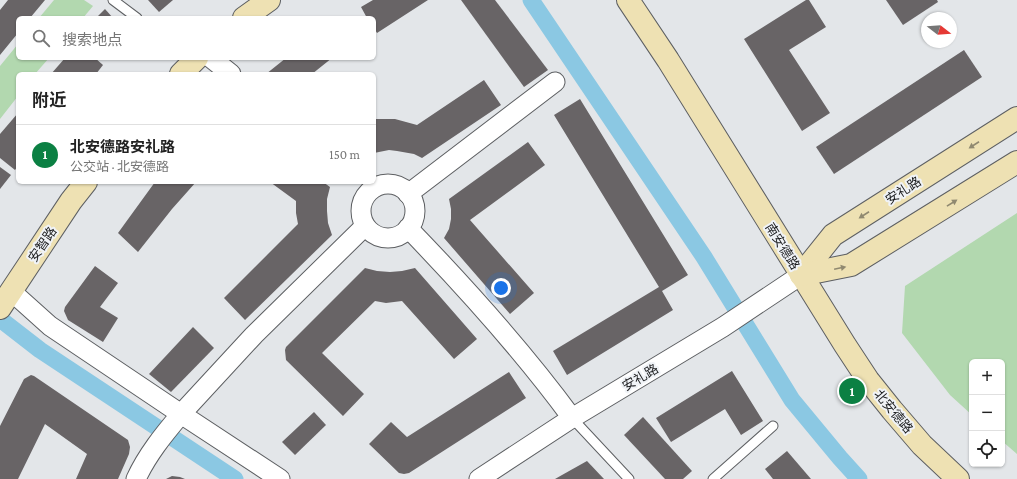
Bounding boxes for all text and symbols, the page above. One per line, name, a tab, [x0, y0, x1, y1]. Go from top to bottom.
north arrow	[921, 12, 957, 48]
search box	[16, 16, 376, 60]
icon: search	[30, 27, 52, 49]
text: 搜索地点	[62, 32, 122, 48]
text: 附近	[32, 91, 66, 110]
text: 北安德路安礼路	[70, 139, 175, 155]
one-way arrow	[969, 141, 979, 149]
text: 1	[43, 147, 47, 162]
text: 150 m	[329, 147, 360, 162]
text: 公交站 · 北安德路	[70, 159, 169, 174]
street label: 安礼路	[883, 174, 924, 207]
one-way arrow	[946, 199, 957, 207]
one-way arrow	[859, 211, 869, 219]
street label: 南安德路	[762, 220, 803, 272]
street label: 安智路	[25, 224, 60, 265]
one-way arrow	[833, 264, 846, 270]
your location	[491, 278, 511, 298]
map controls	[969, 359, 1005, 467]
button: +	[969, 359, 1005, 395]
street label: 安礼路	[620, 361, 661, 394]
pin: 1	[839, 376, 865, 406]
street label: 北安德路	[871, 387, 916, 436]
button: −	[969, 395, 1005, 431]
button: locate	[969, 431, 1005, 467]

